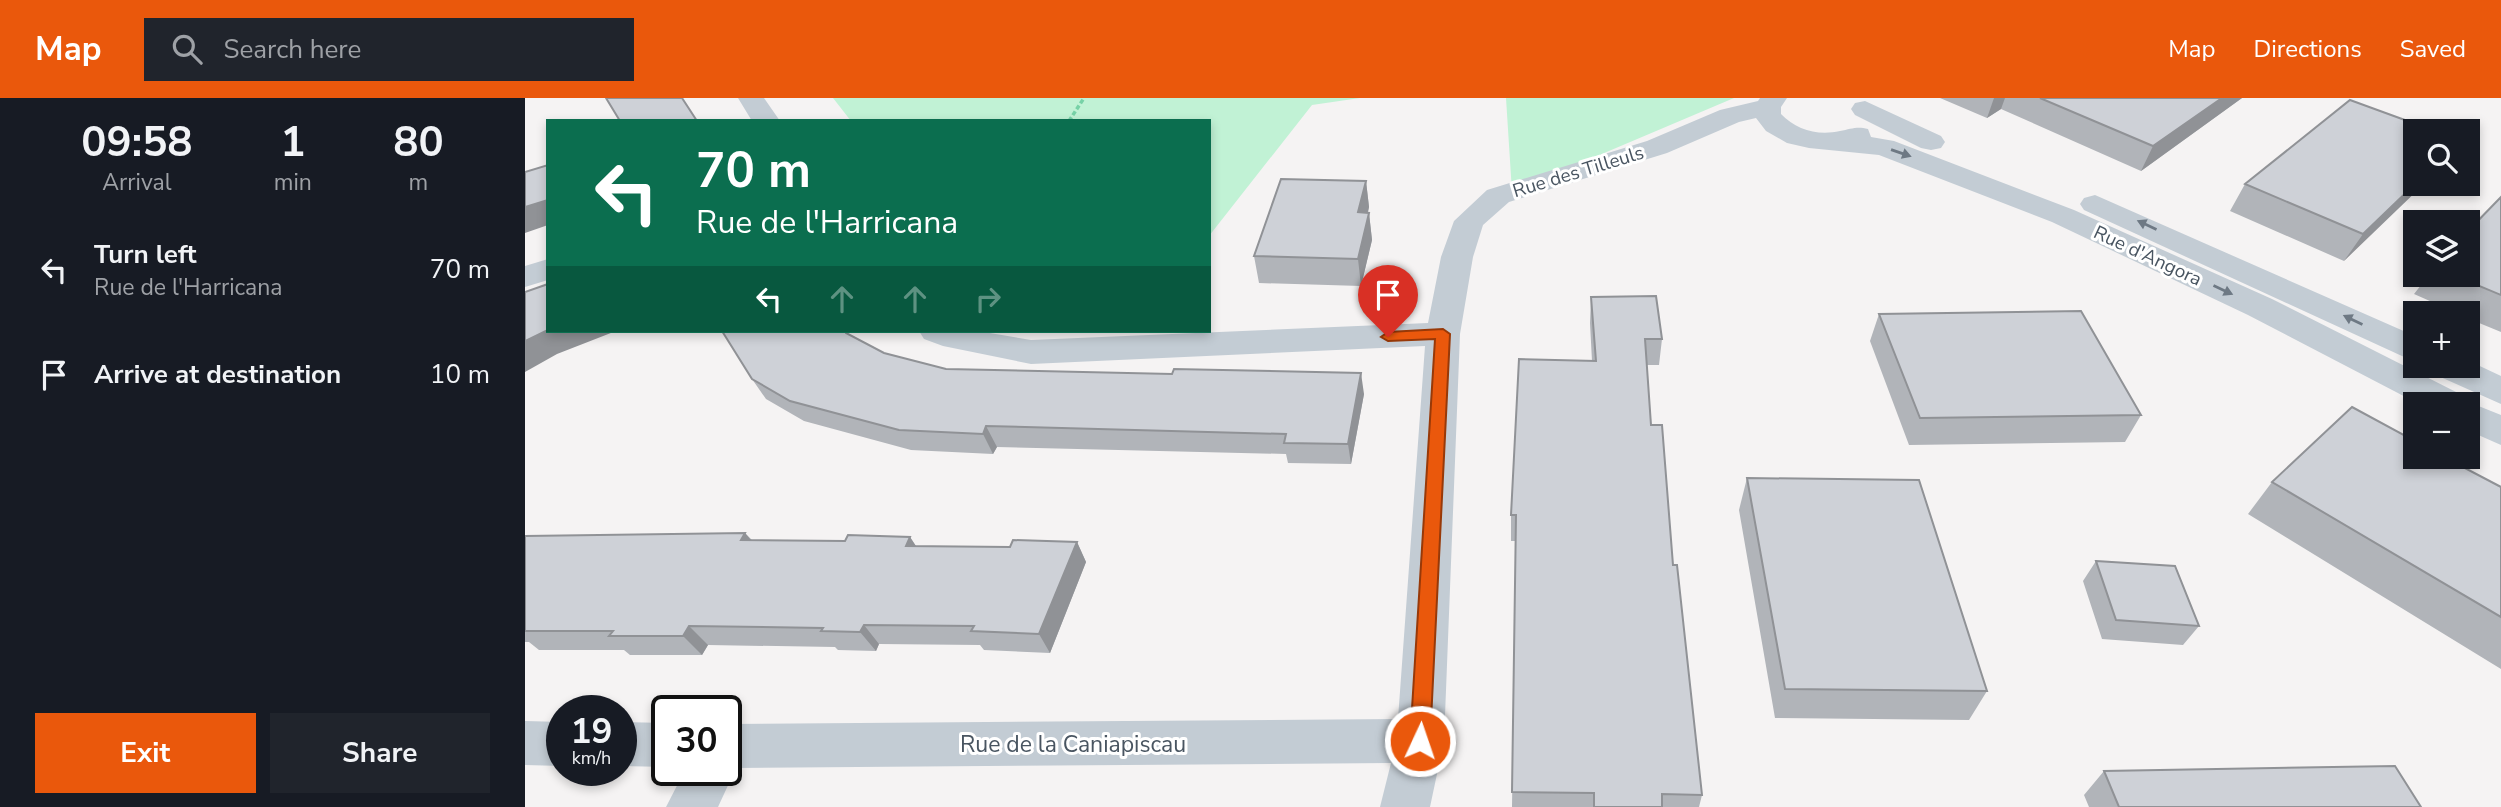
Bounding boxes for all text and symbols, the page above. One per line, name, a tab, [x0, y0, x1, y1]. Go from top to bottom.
search box	[144, 18, 634, 81]
text: Map	[35, 27, 102, 72]
icon: search	[168, 30, 206, 68]
text: Search here	[224, 32, 361, 67]
text: Map	[2168, 33, 2215, 65]
text: Directions	[2253, 33, 2362, 65]
text: Saved	[2400, 33, 2466, 65]
text: 09:58	[81, 114, 193, 171]
text: 1	[280, 114, 305, 171]
text: 80	[393, 114, 444, 171]
map controls	[2403, 119, 2480, 469]
button: search	[2403, 119, 2480, 196]
text: 70 m	[696, 137, 811, 204]
street label: Rue des Tilleuls	[1509, 140, 1647, 204]
icon: left	[581, 147, 672, 238]
one-way arrow	[1891, 148, 1912, 159]
text: Arrival	[102, 167, 172, 198]
text: min	[274, 167, 312, 198]
text: m	[409, 167, 428, 198]
text: Rue de l'Harricana	[696, 201, 958, 244]
button: layers	[2403, 210, 2480, 287]
street label: Rue d'Angora	[2089, 219, 2206, 292]
one-way arrow	[2137, 219, 2157, 231]
text: Turn left	[94, 237, 197, 272]
icon: left	[35, 251, 73, 289]
text: 70 m	[430, 252, 490, 287]
pin	[1358, 265, 1418, 337]
text: Rue de l'Harricana	[94, 272, 283, 303]
icon: arrive	[1369, 276, 1407, 314]
icon: left	[750, 280, 788, 318]
icon: ahead	[823, 280, 861, 318]
icon: ahead	[896, 280, 934, 318]
icon: right	[969, 280, 1007, 318]
one-way arrow	[2213, 284, 2233, 296]
button: +	[2403, 301, 2480, 378]
one-way arrow	[2343, 315, 2363, 326]
icon: arrive	[35, 356, 73, 394]
text: Arrive at destination	[94, 357, 341, 392]
text: 10 m	[430, 357, 490, 392]
button: −	[2403, 392, 2480, 469]
speed limit sign: 30	[651, 695, 742, 786]
position arrow	[1383, 704, 1457, 778]
text: 19	[570, 708, 613, 755]
button: Exit	[35, 713, 256, 793]
button: Share	[270, 713, 490, 793]
street label: Rue de la Caniapiscau	[960, 729, 1186, 760]
text: km/h	[572, 746, 611, 770]

